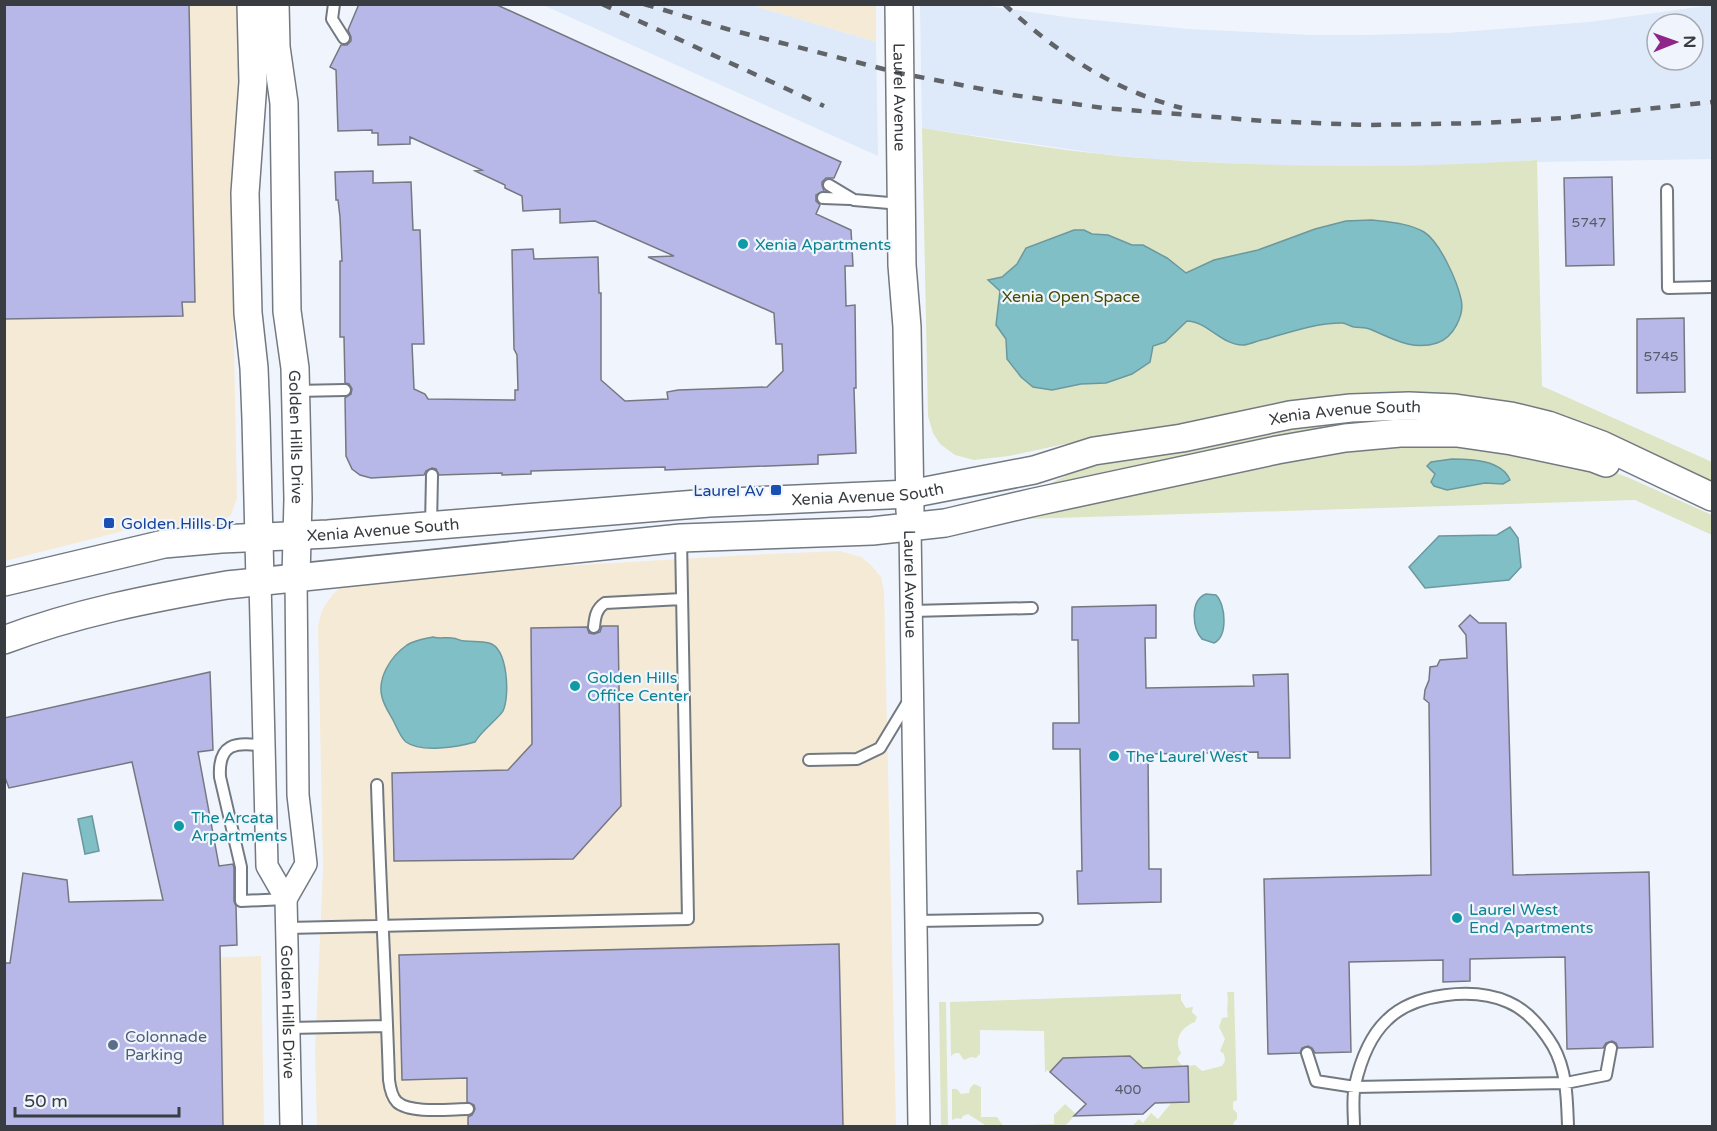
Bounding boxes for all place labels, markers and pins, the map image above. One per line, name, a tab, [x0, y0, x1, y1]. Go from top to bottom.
place label: Xenia Apartments	[755, 235, 891, 255]
marker: Xenia Apartments	[736, 237, 750, 251]
place label: Laurel Av	[693, 481, 765, 501]
marker: Laurel Av	[769, 483, 783, 497]
place label: Golden Hills Dr	[121, 514, 234, 534]
marker: Golden Hills Dr	[102, 516, 116, 530]
place label: Golden Hills Office Center	[587, 668, 690, 706]
marker: Golden Hills Office Center	[568, 679, 582, 693]
place label: The Laurel West	[1126, 747, 1248, 767]
marker: The Laurel West	[1107, 749, 1121, 763]
place label: The Arcata Arpartments	[191, 808, 287, 846]
marker: The Arcata Arpartments	[172, 819, 186, 833]
place label: Laurel West End Apartments	[1469, 900, 1593, 938]
marker: Laurel West End Apartments	[1450, 911, 1464, 925]
place label: Colonnade Parking	[125, 1027, 207, 1065]
marker: Colonnade Parking	[106, 1038, 120, 1052]

